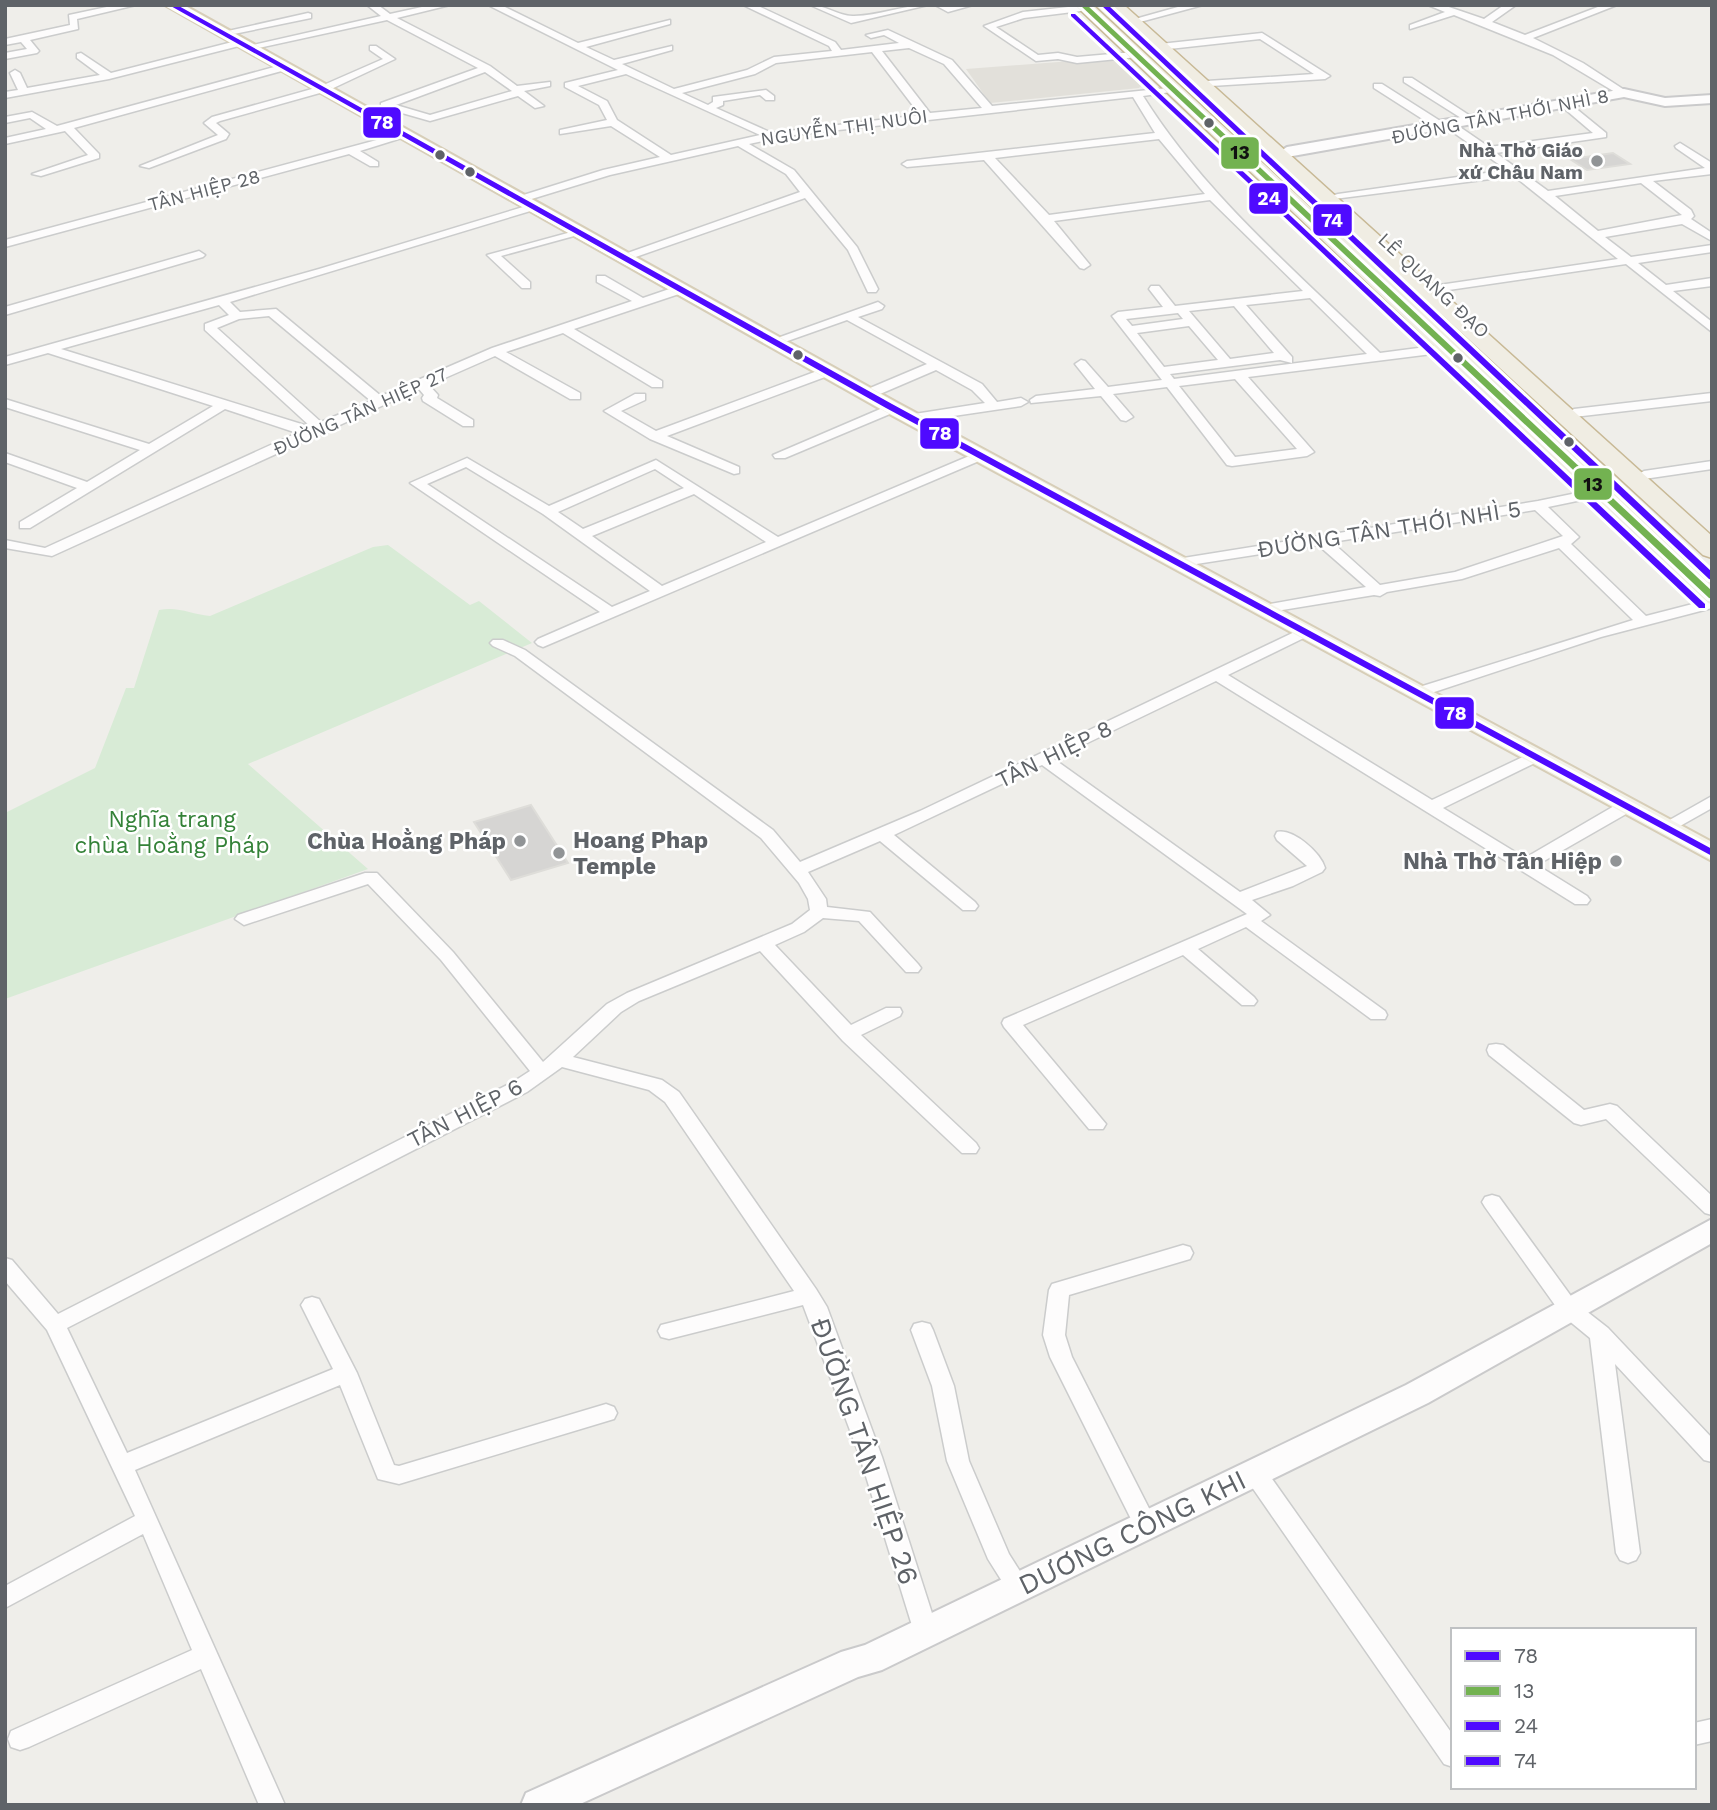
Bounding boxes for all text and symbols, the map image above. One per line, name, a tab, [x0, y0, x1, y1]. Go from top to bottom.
street label: ĐƯỜNG TÂN THỚI NHÌ 8	[1389, 84, 1611, 149]
street label: NGUYỄN THỊ NUÔI	[759, 101, 929, 151]
line badge: 78	[362, 106, 402, 139]
text: 78	[370, 111, 394, 134]
unlabelled marker	[1202, 116, 1216, 130]
line badge: 13	[1220, 136, 1260, 170]
place label: Nhà Thờ Giáo xứ Châu Nam	[1459, 139, 1583, 184]
text: 13	[1230, 141, 1250, 164]
unlabelled marker	[433, 148, 447, 162]
marker: Nhà Thờ Giáo xứ Châu Nam	[1589, 153, 1605, 169]
street label: TÂN HIỆP 28	[146, 165, 263, 216]
unlabelled marker	[463, 165, 477, 179]
line badge: 24	[1248, 182, 1289, 215]
text: 24	[1257, 187, 1281, 210]
line badge: 74	[1312, 203, 1353, 237]
text: 74	[1321, 209, 1343, 232]
street label: LÊ QUANG ĐẠO	[1373, 228, 1494, 343]
unlabelled marker	[791, 348, 805, 362]
unlabelled marker	[1451, 351, 1465, 365]
street label: ĐƯỜNG TÂN HIỆP 27	[269, 363, 451, 460]
line badge: 78	[919, 417, 960, 450]
text: 78	[928, 422, 952, 445]
unlabelled marker	[1562, 435, 1576, 449]
line badge: 13	[1573, 467, 1613, 501]
text: 13	[1583, 473, 1603, 496]
street label: ĐƯỜNG TÂN THỚI NHÌ 5	[1255, 494, 1523, 564]
line badge: 78	[1434, 696, 1475, 730]
text: 78	[1443, 702, 1467, 725]
street label: TÂN HIỆP 8	[991, 714, 1117, 794]
park label: Nghĩa trang chùa Hoằng Pháp	[74, 806, 270, 859]
place label: Hoang Phap Temple	[573, 827, 708, 880]
place label: Chùa Hoằng Pháp	[307, 828, 506, 855]
marker: Chùa Hoằng Pháp	[512, 833, 528, 849]
marker: Hoang Phap Temple	[551, 845, 567, 861]
place label: Nhà Thờ Tân Hiệp	[1403, 848, 1602, 875]
marker: Nhà Thờ Tân Hiệp	[1608, 853, 1624, 869]
street label: TÂN HIỆP 6	[403, 1072, 527, 1154]
street label: ĐƯỜNG TÂN HIỆP 26	[803, 1313, 926, 1589]
street label: DƯƠNG CÔNG KHI	[1013, 1463, 1251, 1602]
legend	[1451, 1628, 1696, 1789]
text: 78	[1514, 1643, 1538, 1668]
text: 13	[1514, 1678, 1534, 1703]
text: 24	[1514, 1713, 1538, 1738]
text: 74	[1514, 1748, 1537, 1773]

